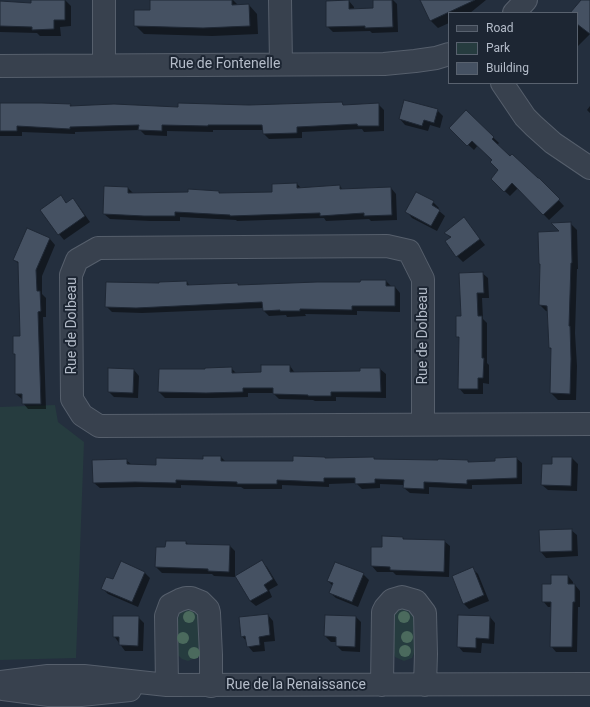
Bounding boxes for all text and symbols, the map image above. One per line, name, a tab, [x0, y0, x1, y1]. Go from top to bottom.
legend	[448, 12, 578, 84]
text: Road	[486, 21, 514, 35]
text: Park	[486, 41, 510, 55]
street label: Rue de Fontenelle	[170, 56, 280, 72]
text: Building	[486, 61, 529, 75]
street label: Rue de Dolbeau	[64, 277, 80, 375]
street label: Rue de Dolbeau	[415, 287, 431, 385]
street label: Rue de la Renaissance	[226, 677, 366, 693]

